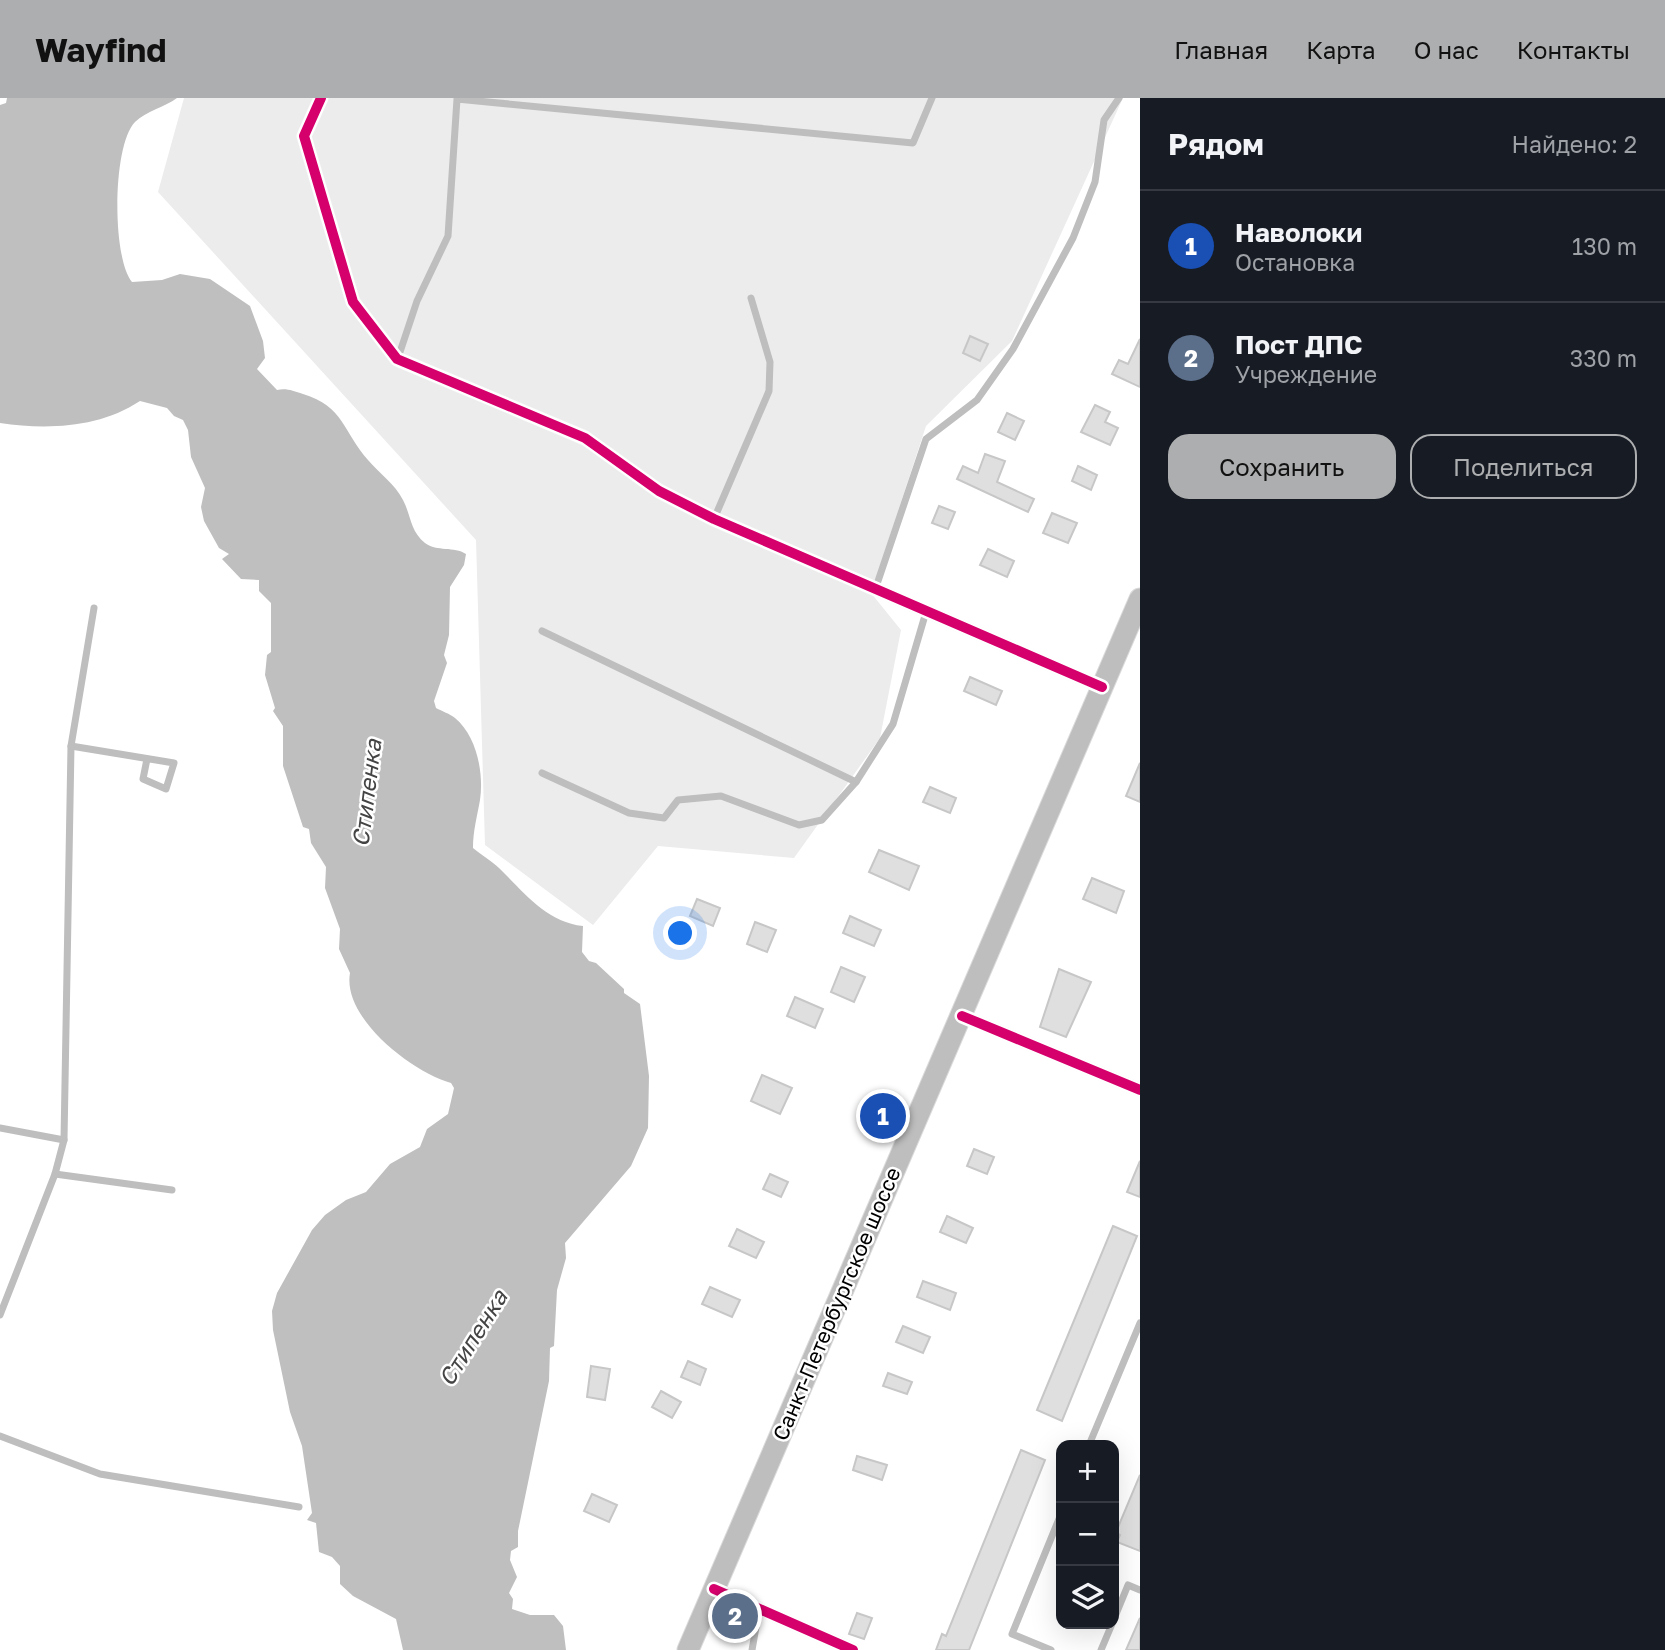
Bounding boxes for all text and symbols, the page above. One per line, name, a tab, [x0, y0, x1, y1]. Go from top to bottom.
text: Wayfind	[35, 30, 166, 69]
text: Главная	[1174, 35, 1268, 64]
text: Карта	[1306, 35, 1376, 64]
text: О нас	[1414, 35, 1479, 64]
text: Контакты	[1517, 35, 1630, 64]
text: Рядом	[1168, 126, 1264, 162]
text: Найдено: 2	[1511, 130, 1637, 158]
text: Наволоки	[1235, 217, 1362, 248]
text: 1	[1185, 232, 1197, 260]
text: 130 m	[1572, 232, 1637, 260]
text: Остановка	[1235, 248, 1355, 276]
text: Пост ДПС	[1235, 329, 1363, 360]
text: 2	[1184, 344, 1198, 372]
text: 330 m	[1570, 344, 1637, 372]
text: Учреждение	[1235, 360, 1377, 388]
button: Сохранить	[1168, 434, 1396, 499]
button: Поделиться	[1410, 434, 1637, 499]
water label: Стипенка	[346, 737, 387, 848]
your location	[663, 916, 697, 950]
pin: 1	[860, 1090, 906, 1142]
street label: Санкт-Петербургское шоссе	[767, 1163, 906, 1444]
water label: Стипенка	[432, 1283, 513, 1391]
map controls	[1056, 1440, 1119, 1629]
button: +	[1056, 1440, 1119, 1503]
button: −	[1056, 1503, 1119, 1566]
button: layers	[1056, 1566, 1119, 1629]
pin: 2	[712, 1590, 758, 1642]

